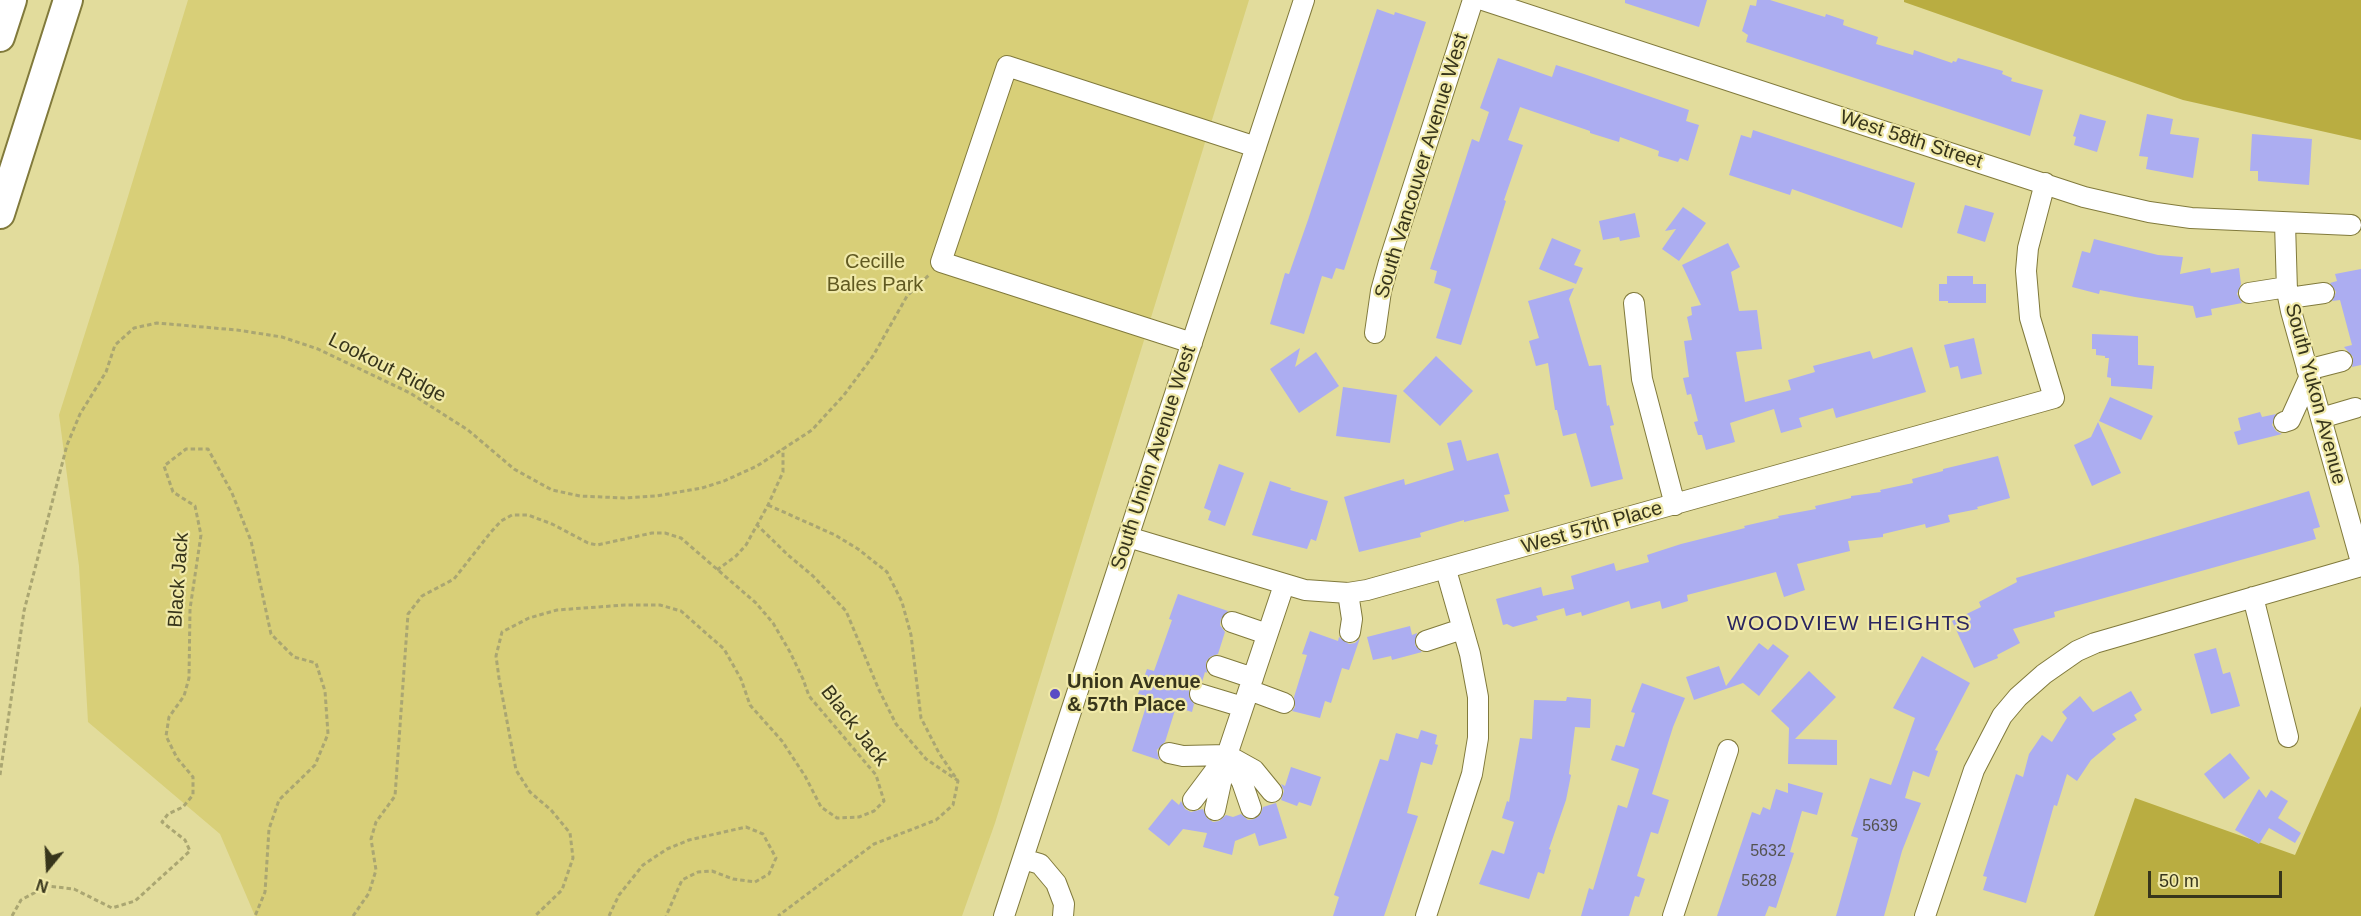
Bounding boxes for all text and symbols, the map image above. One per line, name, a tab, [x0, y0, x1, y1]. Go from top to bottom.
street label: South Vancouver Avenue West	[1370, 31, 1474, 301]
street label: West 58th Street	[1837, 106, 1985, 174]
park label: Cecille Bales Park	[827, 250, 923, 297]
street label: South Yukon Avenue	[2279, 301, 2351, 487]
street label: Lookout Ridge	[324, 328, 450, 408]
street label: South Union Avenue West	[1106, 343, 1202, 573]
street label: West 57th Place	[1519, 496, 1665, 560]
street label: Black Jack	[164, 531, 194, 629]
district label: WOODVIEW HEIGHTS	[1727, 611, 1971, 637]
place label: Union Avenue & 57th Place	[1067, 670, 1201, 717]
street label: Black Jack	[815, 681, 893, 771]
marker: Union Avenue & 57th Place	[1048, 687, 1062, 701]
house number: 5639	[1862, 817, 1898, 837]
north arrow	[18, 838, 78, 898]
house number: 5632	[1750, 842, 1786, 862]
scale bar	[2151, 859, 2284, 897]
text: 50 m	[2159, 871, 2199, 891]
house number: 5628	[1741, 872, 1777, 892]
text: N	[34, 876, 50, 895]

